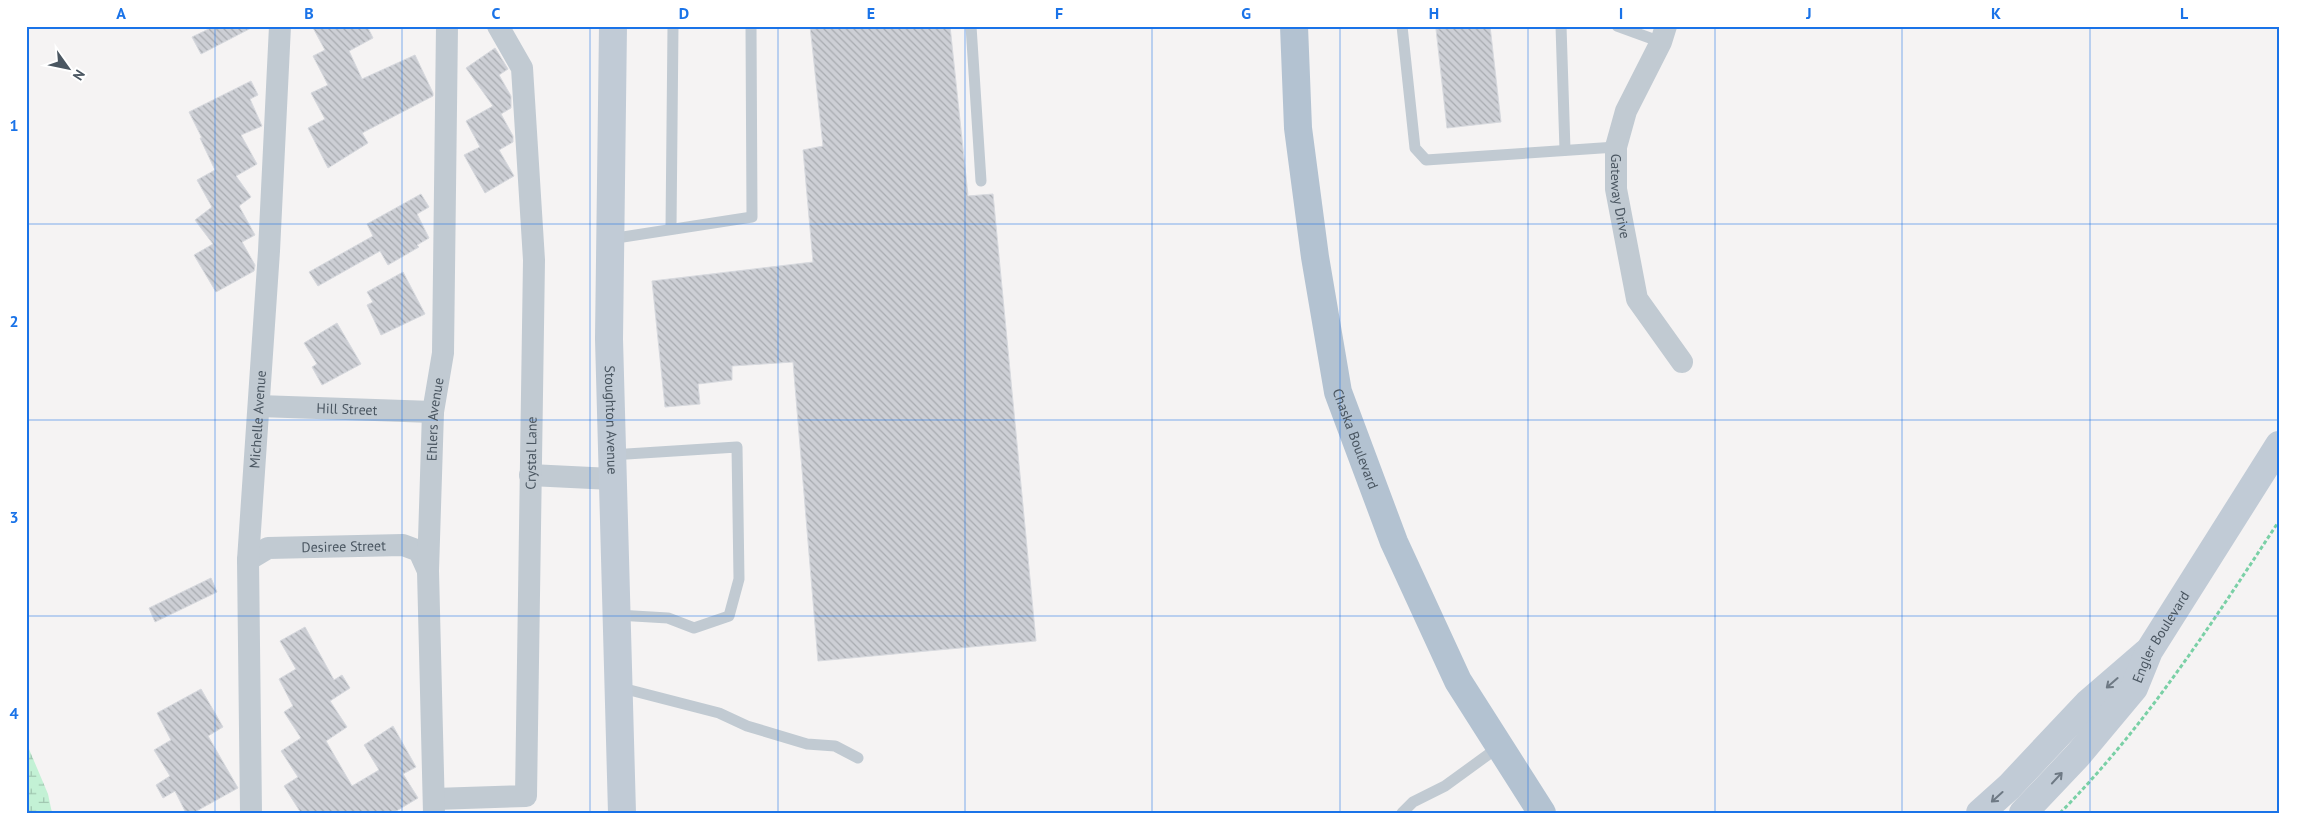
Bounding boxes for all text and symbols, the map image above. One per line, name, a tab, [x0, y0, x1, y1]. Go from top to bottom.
text: A	[116, 3, 126, 23]
text: B	[304, 3, 314, 23]
text: C	[492, 3, 501, 23]
text: D	[679, 3, 689, 23]
text: E	[867, 3, 875, 23]
text: F	[1055, 3, 1063, 23]
text: G	[1241, 3, 1251, 23]
text: H	[1429, 3, 1439, 23]
text: I	[1619, 3, 1623, 23]
text: J	[1805, 3, 1812, 23]
text: K	[1991, 3, 2001, 23]
text: L	[2180, 3, 2189, 23]
north arrow	[42, 42, 92, 92]
text: N	[69, 66, 89, 84]
text: 1	[9, 115, 19, 135]
street label: Gateway Drive	[1607, 154, 1634, 240]
text: 2	[9, 311, 19, 331]
street label: Stoughton Avenue	[601, 365, 622, 475]
street label: Michelle Avenue	[245, 370, 270, 469]
street label: Ehlers Avenue	[422, 376, 448, 461]
street label: Chaska Boulevard	[1328, 386, 1382, 492]
street label: Hill Street	[316, 399, 378, 419]
street label: Crystal Lane	[522, 416, 541, 490]
text: 3	[9, 507, 19, 527]
street label: Desiree Street	[301, 536, 386, 556]
street label: Engler Boulevard	[2128, 588, 2194, 685]
one-way arrow	[2105, 677, 2118, 688]
text: 4	[9, 703, 19, 723]
one-way arrow	[2051, 771, 2063, 784]
one-way arrow	[1991, 792, 2004, 803]

